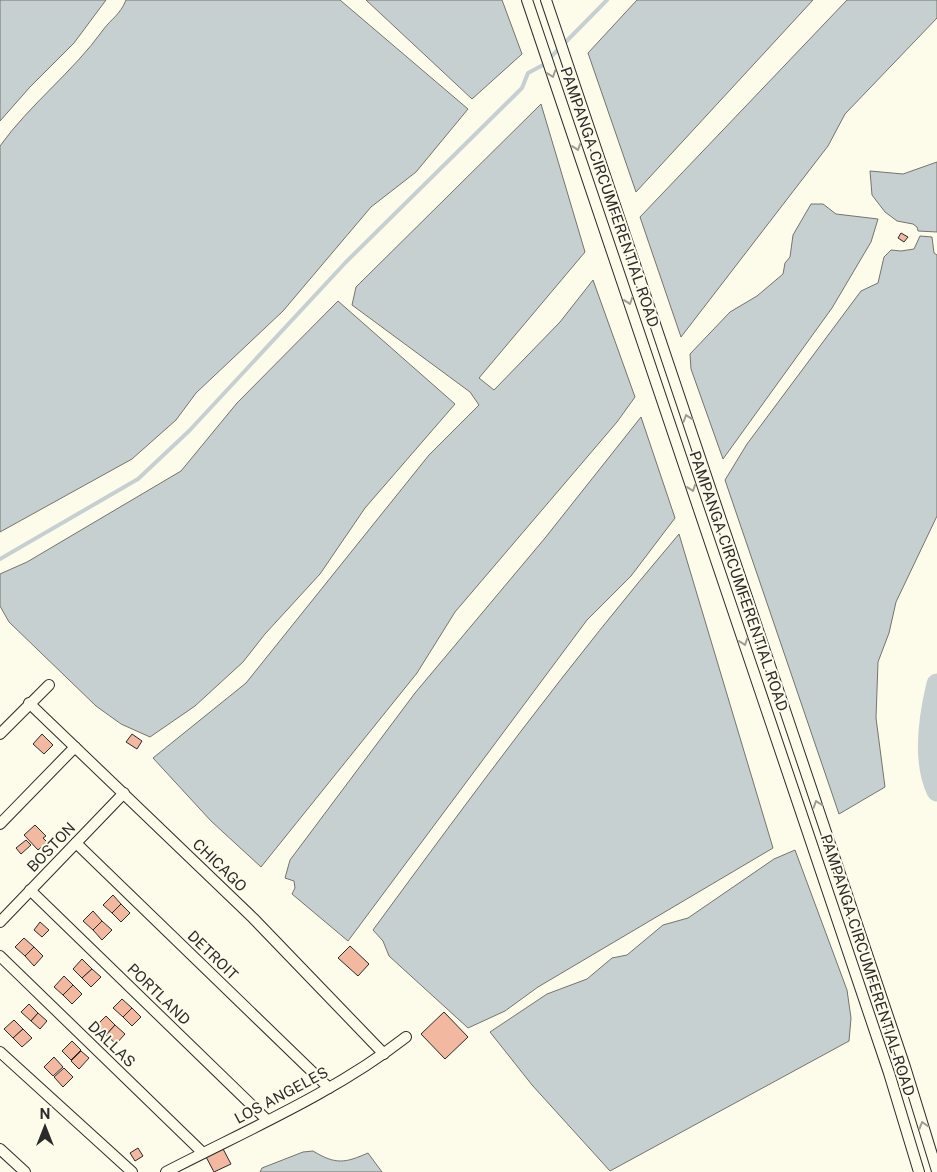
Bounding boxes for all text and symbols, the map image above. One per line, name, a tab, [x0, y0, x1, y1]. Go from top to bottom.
street label: PAMPANGA CIRCUMFERENTIAL ROAD	[557, 65, 663, 329]
one-way arrow	[546, 69, 556, 77]
one-way arrow	[571, 142, 581, 150]
one-way arrow	[623, 296, 633, 304]
one-way arrow	[683, 415, 693, 423]
street label: PAMPANGA CIRCUMFERENTIAL ROAD	[686, 449, 792, 713]
one-way arrow	[686, 483, 696, 492]
one-way arrow	[738, 637, 748, 646]
one-way arrow	[813, 801, 823, 809]
street label: BOSTON	[23, 819, 79, 875]
street label: PAMPANGA CIRCUMFERENTIAL ROAD	[818, 832, 918, 1098]
street label: CHICAGO	[190, 835, 250, 895]
street label: DETROIT	[184, 927, 242, 983]
street label: PORTLAND	[124, 960, 194, 1028]
street label: DALLAS	[85, 1018, 139, 1070]
street label: LOS ANGELES	[231, 1063, 331, 1127]
north arrow	[20, 1102, 70, 1152]
text: N	[40, 1106, 50, 1122]
one-way arrow	[919, 1121, 929, 1129]

